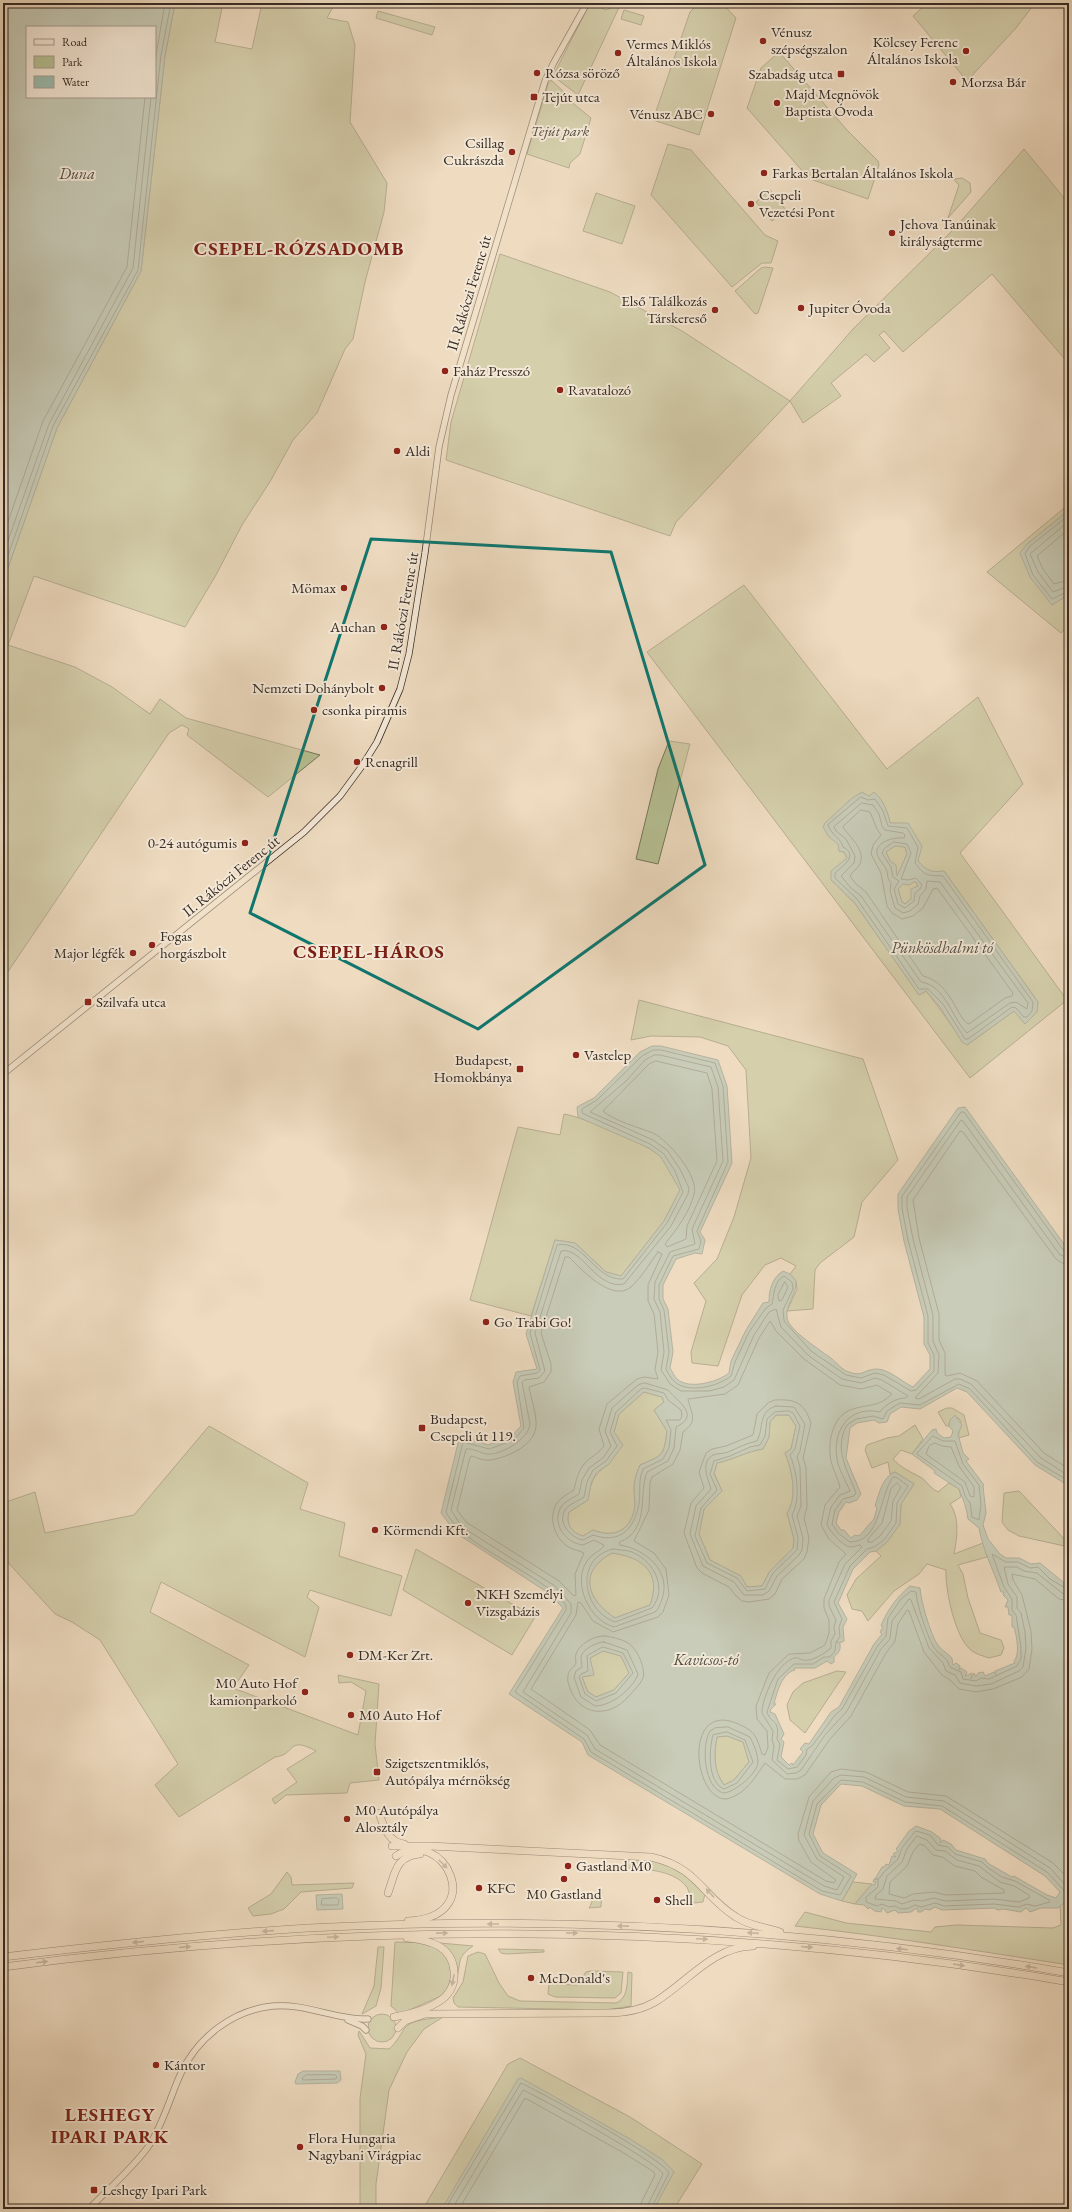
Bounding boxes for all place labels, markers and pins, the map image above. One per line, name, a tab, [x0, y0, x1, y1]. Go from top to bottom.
place label: Vénusz szépségszalon	[771, 22, 848, 58]
place label: Kölcsey Ferenc Általános Iskola	[866, 32, 958, 68]
place label: Vermes Miklós Általános Iskola	[625, 34, 717, 70]
marker: Vénusz szépségszalon	[758, 36, 768, 46]
marker: Kölcsey Ferenc Általános Iskola	[961, 46, 971, 56]
marker: Vermes Miklós Általános Iskola	[613, 48, 623, 58]
place label: Rózsa söröző	[545, 63, 620, 82]
place label: Szabadság utca	[749, 64, 833, 83]
marker: Rózsa söröző	[532, 68, 542, 78]
marker: Szabadság utca	[836, 69, 846, 79]
place label: Morzsa Bár	[961, 72, 1026, 91]
marker: Morzsa Bár	[948, 77, 958, 87]
place label: Majd Megnövök Baptista Óvoda	[785, 84, 880, 120]
place label: Tejút utca	[542, 87, 600, 106]
marker: Tejút utca	[529, 92, 539, 102]
marker: Majd Megnövök Baptista Óvoda	[772, 98, 782, 108]
place label: Vénusz ABC	[629, 104, 703, 123]
marker: Vénusz ABC	[706, 109, 716, 119]
place label: Csillag Cukrászda	[443, 133, 504, 169]
marker: Csillag Cukrászda	[507, 147, 517, 157]
place label: Farkas Bertalan Általános Iskola	[772, 163, 953, 182]
marker: Farkas Bertalan Általános Iskola	[759, 168, 769, 178]
place label: Csepeli Vezetési Pont	[759, 185, 835, 221]
marker: Csepeli Vezetési Pont	[746, 199, 756, 209]
place label: Jehova Tanúinak királyságterme	[898, 214, 997, 250]
marker: Jehova Tanúinak királyságterme	[887, 228, 897, 238]
place label: Első Találkozás Társkereső	[621, 291, 707, 327]
place label: Jupiter Óvoda	[807, 298, 891, 317]
marker: Jupiter Óvoda	[796, 303, 806, 313]
marker: Első Találkozás Társkereső	[710, 305, 720, 315]
place label: Faház Presszó	[453, 361, 530, 380]
marker: Faház Presszó	[440, 366, 450, 376]
place label: Ravatalozó	[568, 380, 631, 399]
marker: Ravatalozó	[555, 385, 565, 395]
place label: Aldi	[404, 441, 431, 460]
marker: Aldi	[392, 446, 402, 456]
place label: Mömax	[291, 578, 337, 597]
marker: Mömax	[339, 583, 349, 593]
place label: Auchan	[329, 617, 376, 636]
marker: Auchan	[379, 622, 389, 632]
place label: Nemzeti Dohánybolt	[252, 678, 374, 697]
marker: Nemzeti Dohánybolt	[377, 683, 387, 693]
place label: csonka piramis	[322, 700, 407, 719]
marker: csonka piramis	[309, 705, 319, 715]
place label: Renagrill	[365, 752, 418, 771]
marker: Renagrill	[352, 757, 362, 767]
place label: 0-24 autógumis	[148, 833, 237, 852]
marker: 0-24 autógumis	[240, 838, 250, 848]
place label: Fogas horgászbolt	[160, 926, 227, 962]
marker: Fogas horgászbolt	[147, 940, 157, 950]
place label: Major légfék	[54, 943, 126, 962]
marker: Major légfék	[128, 948, 138, 958]
place label: Szilvafa utca	[96, 992, 166, 1011]
marker: Szilvafa utca	[83, 997, 93, 1007]
place label: Vastelep	[584, 1045, 631, 1064]
place label: Budapest, Homokbánya	[433, 1050, 512, 1086]
marker: Vastelep	[571, 1050, 581, 1060]
marker: Budapest, Homokbánya	[515, 1064, 525, 1074]
place label: Go Trabi Go!	[494, 1312, 571, 1331]
marker: Go Trabi Go!	[481, 1317, 491, 1327]
place label: Budapest, Csepeli út 119.	[430, 1409, 516, 1445]
marker: Budapest, Csepeli út 119.	[417, 1423, 427, 1433]
place label: Körmendi Kft.	[383, 1520, 469, 1539]
marker: Körmendi Kft.	[370, 1525, 380, 1535]
place label: NKH Személyi Vizsgabázis	[476, 1584, 563, 1620]
marker: NKH Személyi Vizsgabázis	[463, 1598, 473, 1608]
place label: DM-Ker Zrt.	[358, 1645, 433, 1664]
marker: DM-Ker Zrt.	[345, 1650, 355, 1660]
place label: M0 Auto Hof kamionparkoló	[210, 1673, 299, 1709]
marker: M0 Auto Hof kamionparkoló	[300, 1687, 310, 1697]
place label: M0 Auto Hof	[359, 1705, 443, 1724]
marker: M0 Auto Hof	[346, 1710, 356, 1720]
place label: Szigetszentmiklós, Autópálya mérnökség	[384, 1753, 510, 1789]
marker: Szigetszentmiklós, Autópálya mérnökség	[372, 1767, 382, 1777]
place label: M0 Autópálya Alosztály	[354, 1800, 439, 1836]
marker: M0 Autópálya Alosztály	[342, 1814, 352, 1824]
place label: Gastland M0	[576, 1856, 651, 1875]
marker: Gastland M0	[563, 1861, 573, 1871]
marker: M0 Gastland	[559, 1874, 569, 1884]
place label: KFC	[487, 1878, 516, 1897]
marker: KFC	[474, 1883, 484, 1893]
place label: M0 Gastland	[526, 1884, 602, 1903]
place label: Shell	[665, 1890, 693, 1909]
marker: Shell	[652, 1895, 662, 1905]
place label: McDonald's	[539, 1968, 610, 1987]
marker: McDonald's	[526, 1973, 536, 1983]
place label: Kántor	[164, 2055, 205, 2074]
marker: Kántor	[151, 2060, 161, 2070]
place label: Flora Hungaria Nagybani Virágpiac	[308, 2128, 422, 2164]
marker: Flora Hungaria Nagybani Virágpiac	[295, 2142, 305, 2152]
place label: Leshegy Ipari Park	[102, 2180, 208, 2199]
marker: Leshegy Ipari Park	[89, 2185, 99, 2195]

